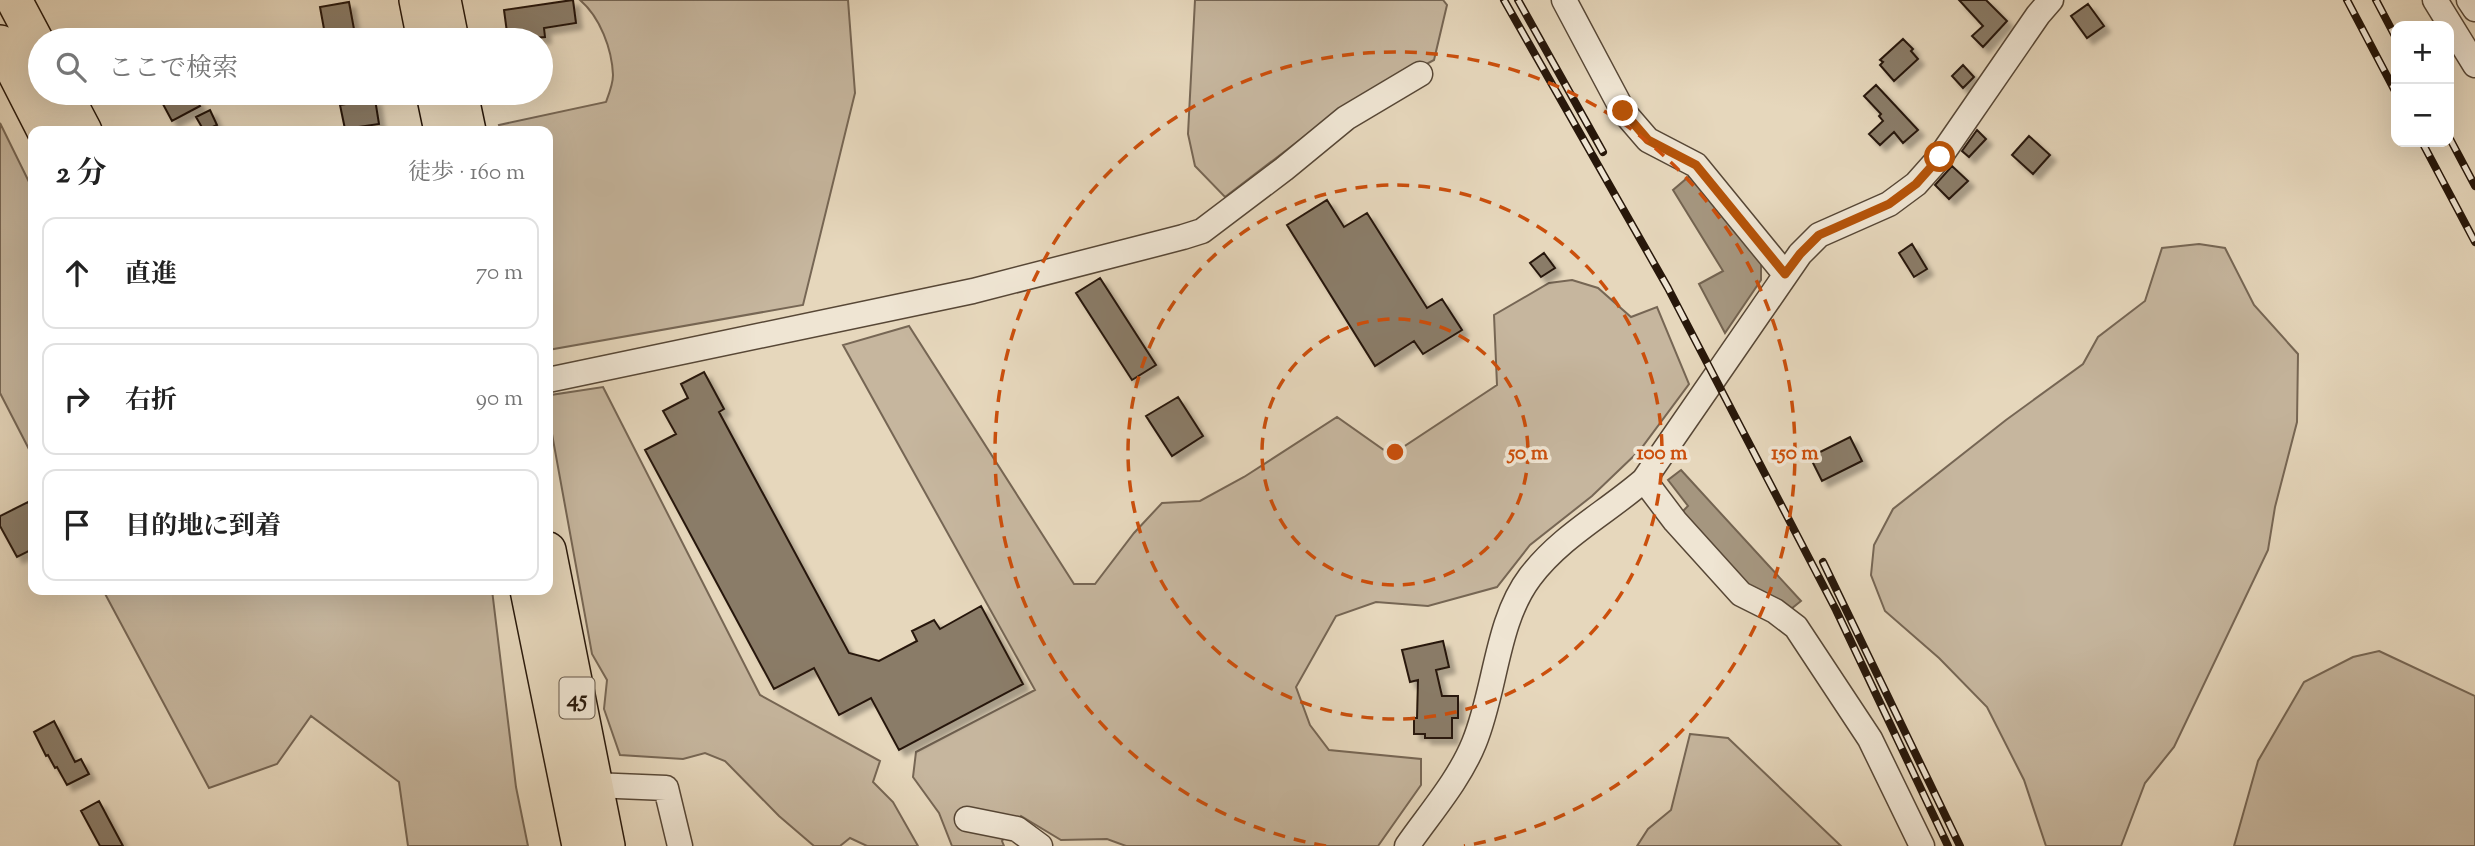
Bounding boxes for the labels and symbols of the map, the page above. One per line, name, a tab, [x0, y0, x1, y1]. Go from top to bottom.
route end	[1607, 95, 1638, 126]
route start	[1924, 141, 1955, 172]
text: 50 m	[1506, 439, 1549, 469]
text: 100 m	[1637, 439, 1688, 469]
text: 150 m	[1771, 439, 1819, 469]
centre of rings	[1383, 440, 1407, 464]
road number: 45	[560, 678, 594, 718]

